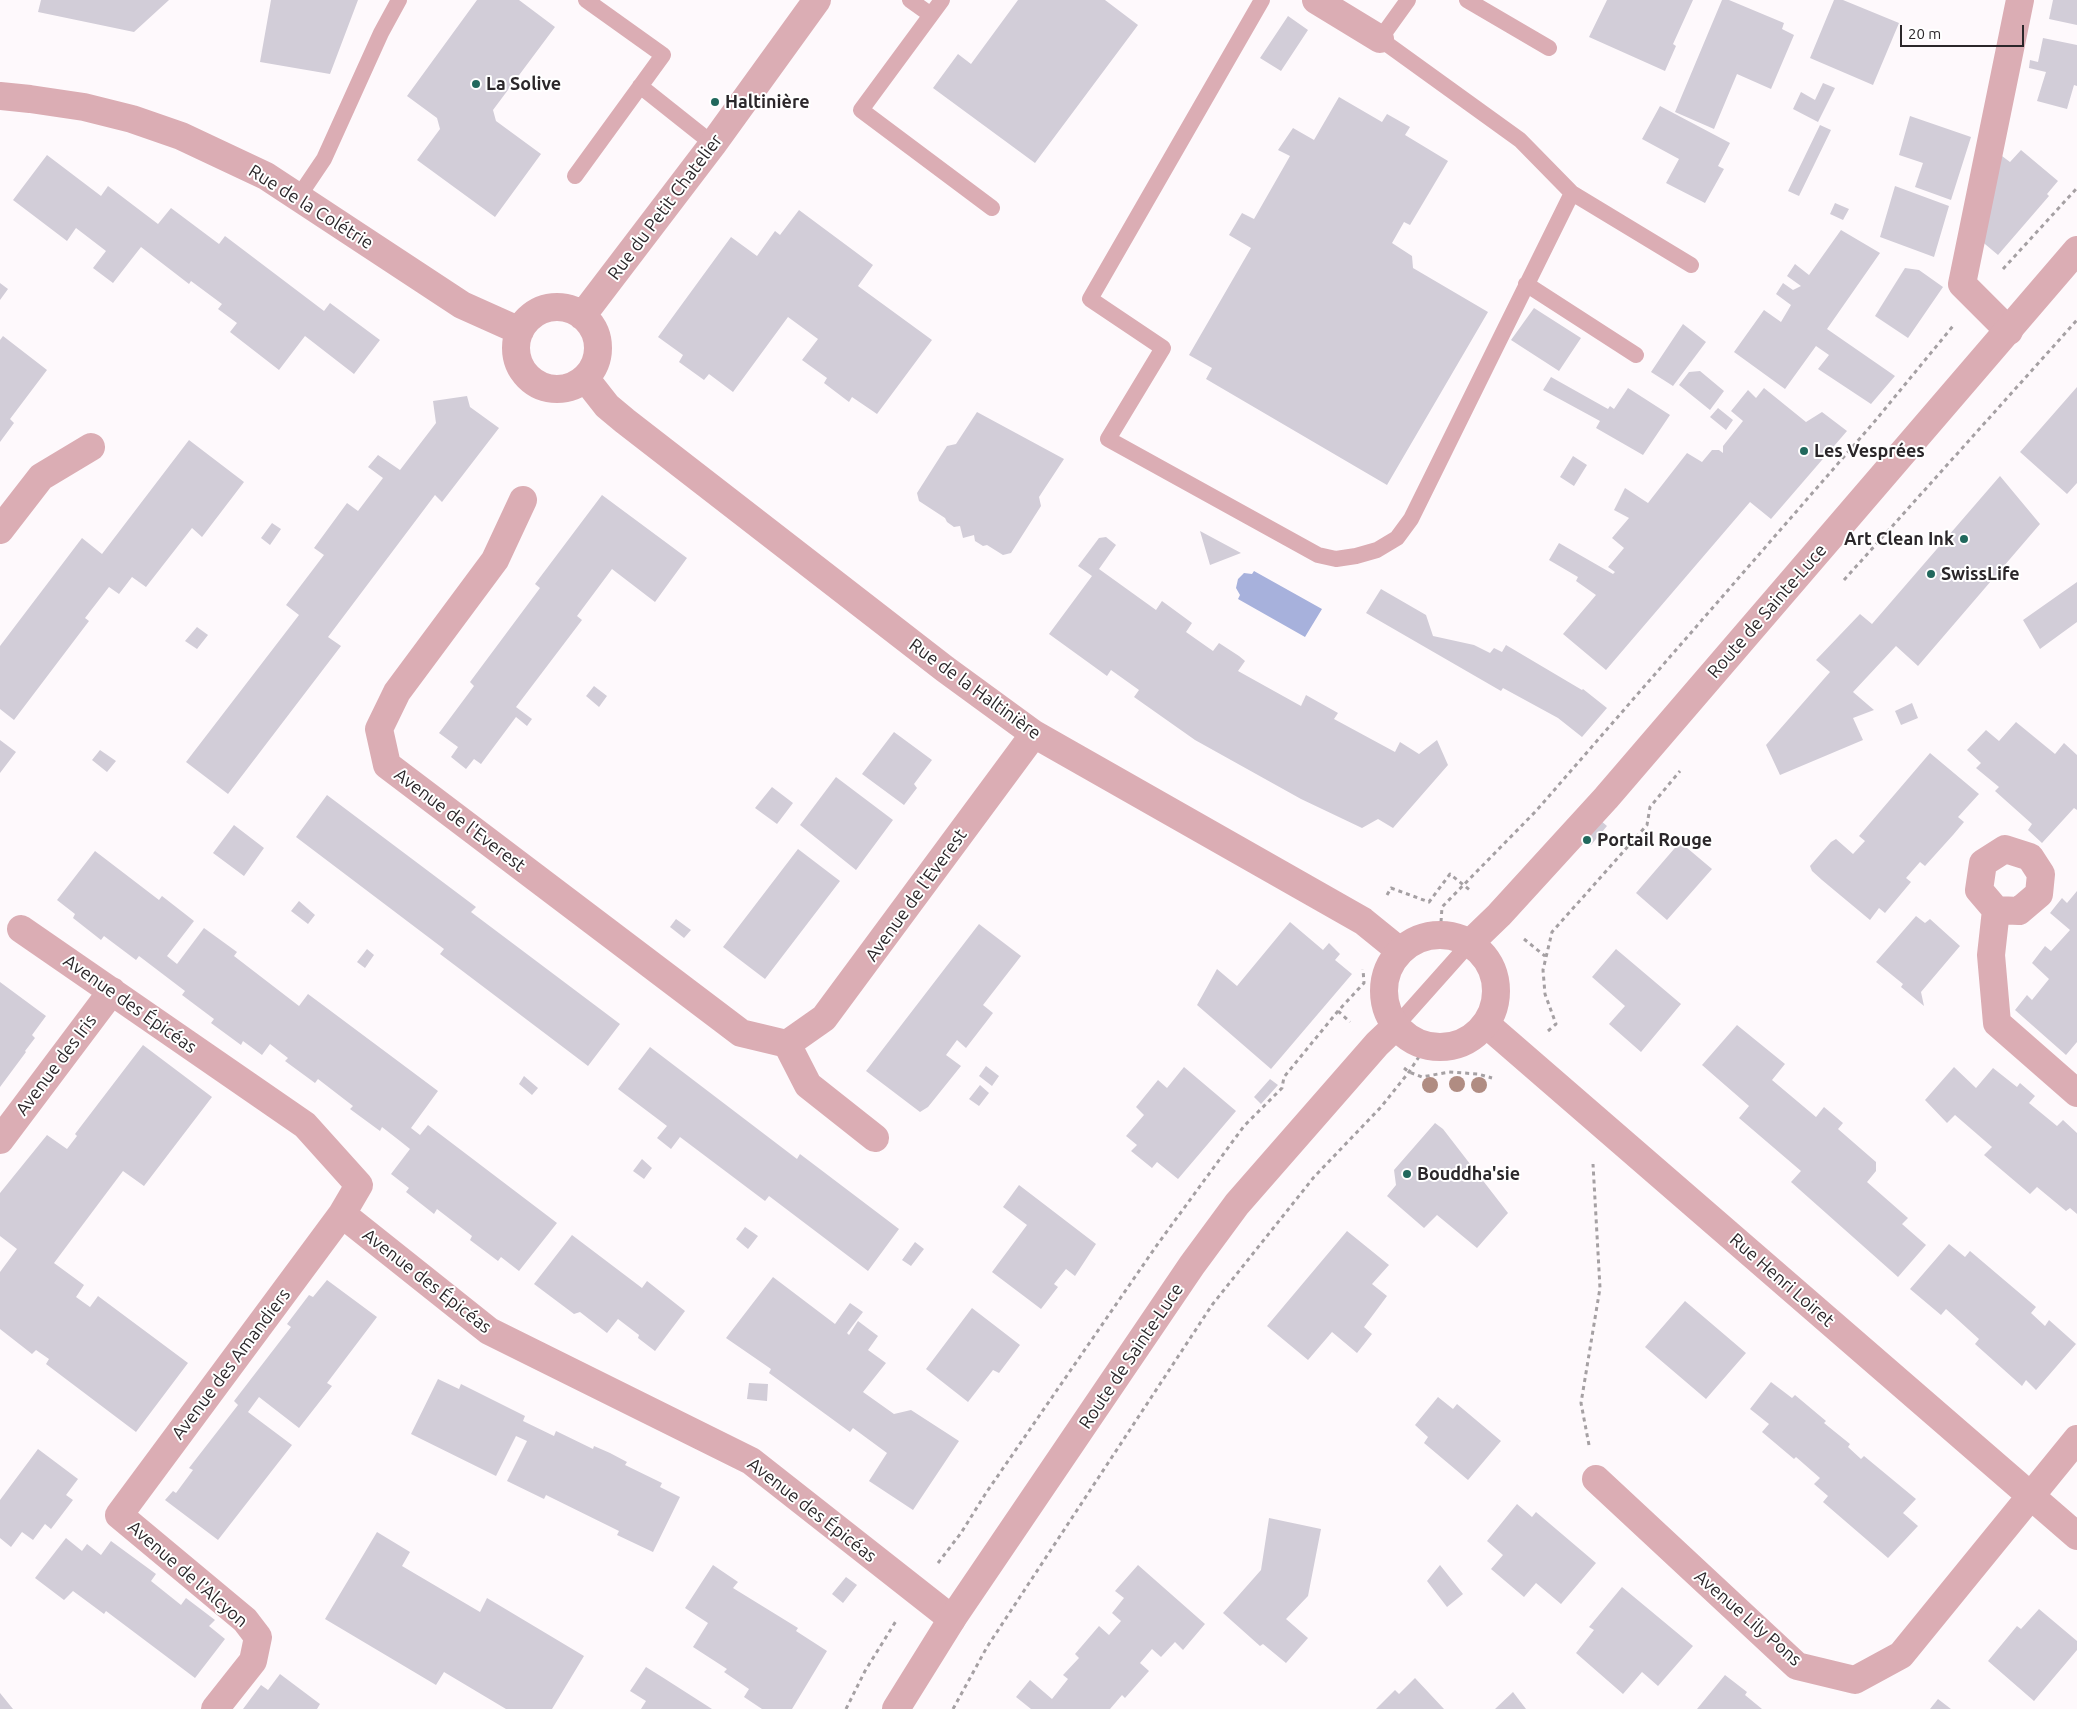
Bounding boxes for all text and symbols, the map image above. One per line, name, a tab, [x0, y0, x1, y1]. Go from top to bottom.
scale bar	[1902, 15, 2026, 47]
text: 20 m	[1908, 25, 1941, 42]
place label: La Solive	[486, 73, 561, 95]
marker: La Solive	[470, 78, 482, 90]
place label: Haltinière	[725, 91, 810, 113]
marker: Haltinière	[709, 96, 721, 108]
street label: Rue du Petit Chatelier	[603, 130, 727, 284]
street label: Rue de la Colétrie	[245, 160, 377, 254]
place label: Les Vesprées	[1814, 440, 1925, 462]
marker: Les Vesprées	[1798, 445, 1810, 457]
place label: Art Clean Ink	[1844, 528, 1954, 550]
marker: Art Clean Ink	[1958, 533, 1970, 545]
street label: Route de Sainte-Luce	[1703, 539, 1831, 683]
place label: SwissLife	[1941, 563, 2020, 585]
marker: SwissLife	[1925, 568, 1937, 580]
street label: Rue de la Haltinière	[905, 634, 1045, 744]
street label: Avenue de l'Everest	[390, 764, 530, 876]
street label: Avenue de l'Everest	[861, 824, 971, 966]
place label: Portail Rouge	[1597, 829, 1712, 851]
marker: Portail Rouge	[1581, 834, 1593, 846]
street label: Avenue des Épicéas	[59, 950, 201, 1058]
street label: Avenue des Iris	[11, 1010, 101, 1120]
place label: Bouddha'sie	[1417, 1163, 1520, 1185]
marker: Bouddha'sie	[1401, 1168, 1413, 1180]
street label: Avenue des Épicéas	[358, 1224, 496, 1338]
street label: Rue Henri Loiret	[1725, 1229, 1839, 1331]
street label: Route de Sainte-Luce	[1074, 1279, 1188, 1433]
street label: Avenue des Amandiers	[167, 1284, 295, 1444]
street label: Avenue des Épicéas	[743, 1453, 881, 1567]
street label: Avenue de l'Alcyon	[124, 1516, 252, 1632]
street label: Avenue Lily Pons	[1690, 1566, 1806, 1670]

